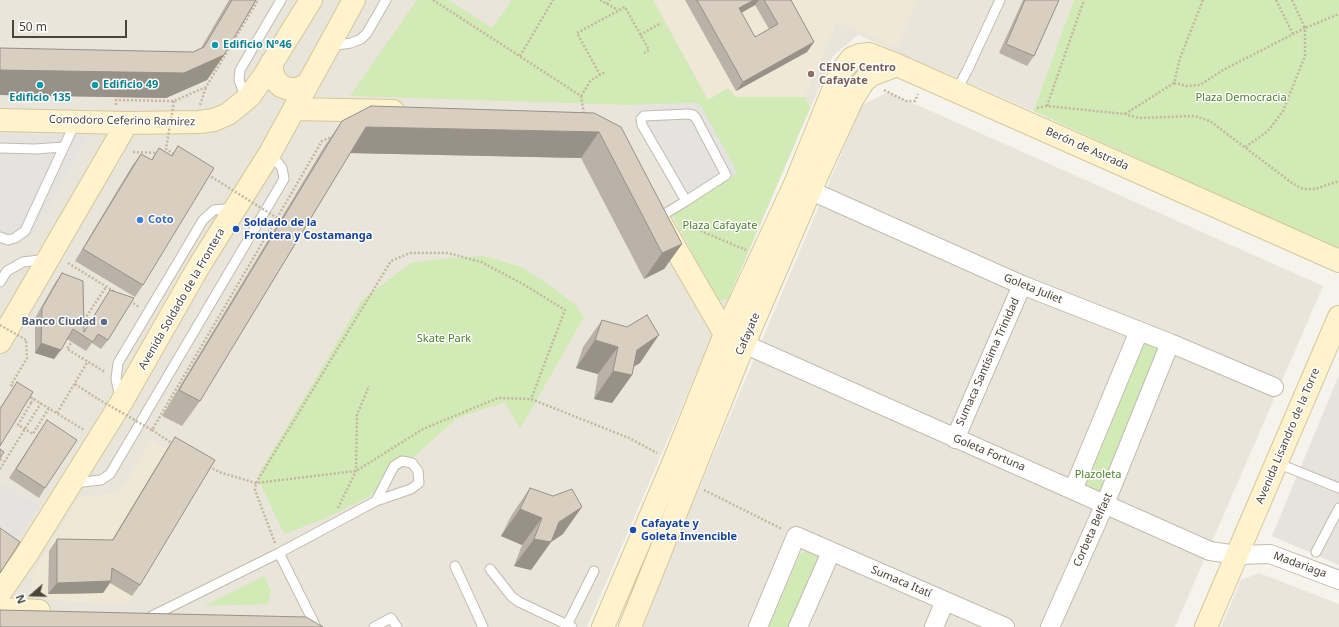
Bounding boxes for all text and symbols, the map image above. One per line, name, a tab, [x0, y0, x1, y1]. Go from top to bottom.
scale bar	[14, 12, 129, 38]
text: 50 m	[19, 18, 47, 35]
place label: Edificio N°46	[223, 38, 292, 52]
marker: Edificio N°46	[210, 40, 220, 50]
place label: CENOF Centro Cafayate	[819, 61, 896, 87]
marker: CENOF Centro Cafayate	[806, 69, 816, 79]
place label: Edificio 49	[103, 78, 158, 92]
marker: Edificio 135	[35, 80, 45, 90]
marker: Edificio 49	[90, 80, 100, 90]
place label: Edificio 135	[9, 91, 71, 105]
park label: Plaza Democracia	[1195, 91, 1287, 105]
street label: Comodoro Ceferino Ramirez	[49, 113, 195, 129]
street label: Berón de Astrada	[1043, 125, 1131, 173]
place label: Coto	[148, 213, 174, 227]
marker: Coto	[135, 215, 145, 225]
place label: Soldado de la Frontera y Costamanga	[244, 216, 372, 242]
park label: Plaza Cafayate	[683, 219, 757, 233]
marker: Soldado de la Frontera y Costamanga	[231, 224, 241, 234]
street label: Avenida Soldado de la Frontera	[136, 226, 228, 372]
street label: Goleta Juliet	[1002, 271, 1064, 307]
street label: Sumaca Santísima Trinidad	[954, 296, 1022, 428]
street label: Cafayate	[733, 311, 763, 357]
place label: Banco Ciudad	[22, 315, 96, 329]
marker: Banco Ciudad	[99, 317, 109, 327]
park label: Skate Park	[417, 332, 471, 346]
street label: Avenida Lisandro de la Torre	[1253, 366, 1323, 506]
street label: Goleta Fortuna	[951, 432, 1027, 474]
park label: Plazoleta	[1075, 468, 1121, 482]
street label: Corbeta Belfast	[1071, 491, 1115, 569]
place label: Cafayate y Goleta Invencible	[641, 517, 737, 543]
marker: Cafayate y Goleta Invencible	[628, 525, 638, 535]
street label: Madariaga	[1272, 549, 1328, 581]
street label: Sumaca Itatí	[869, 563, 933, 601]
north arrow	[12, 575, 52, 615]
text: N	[12, 593, 29, 606]

